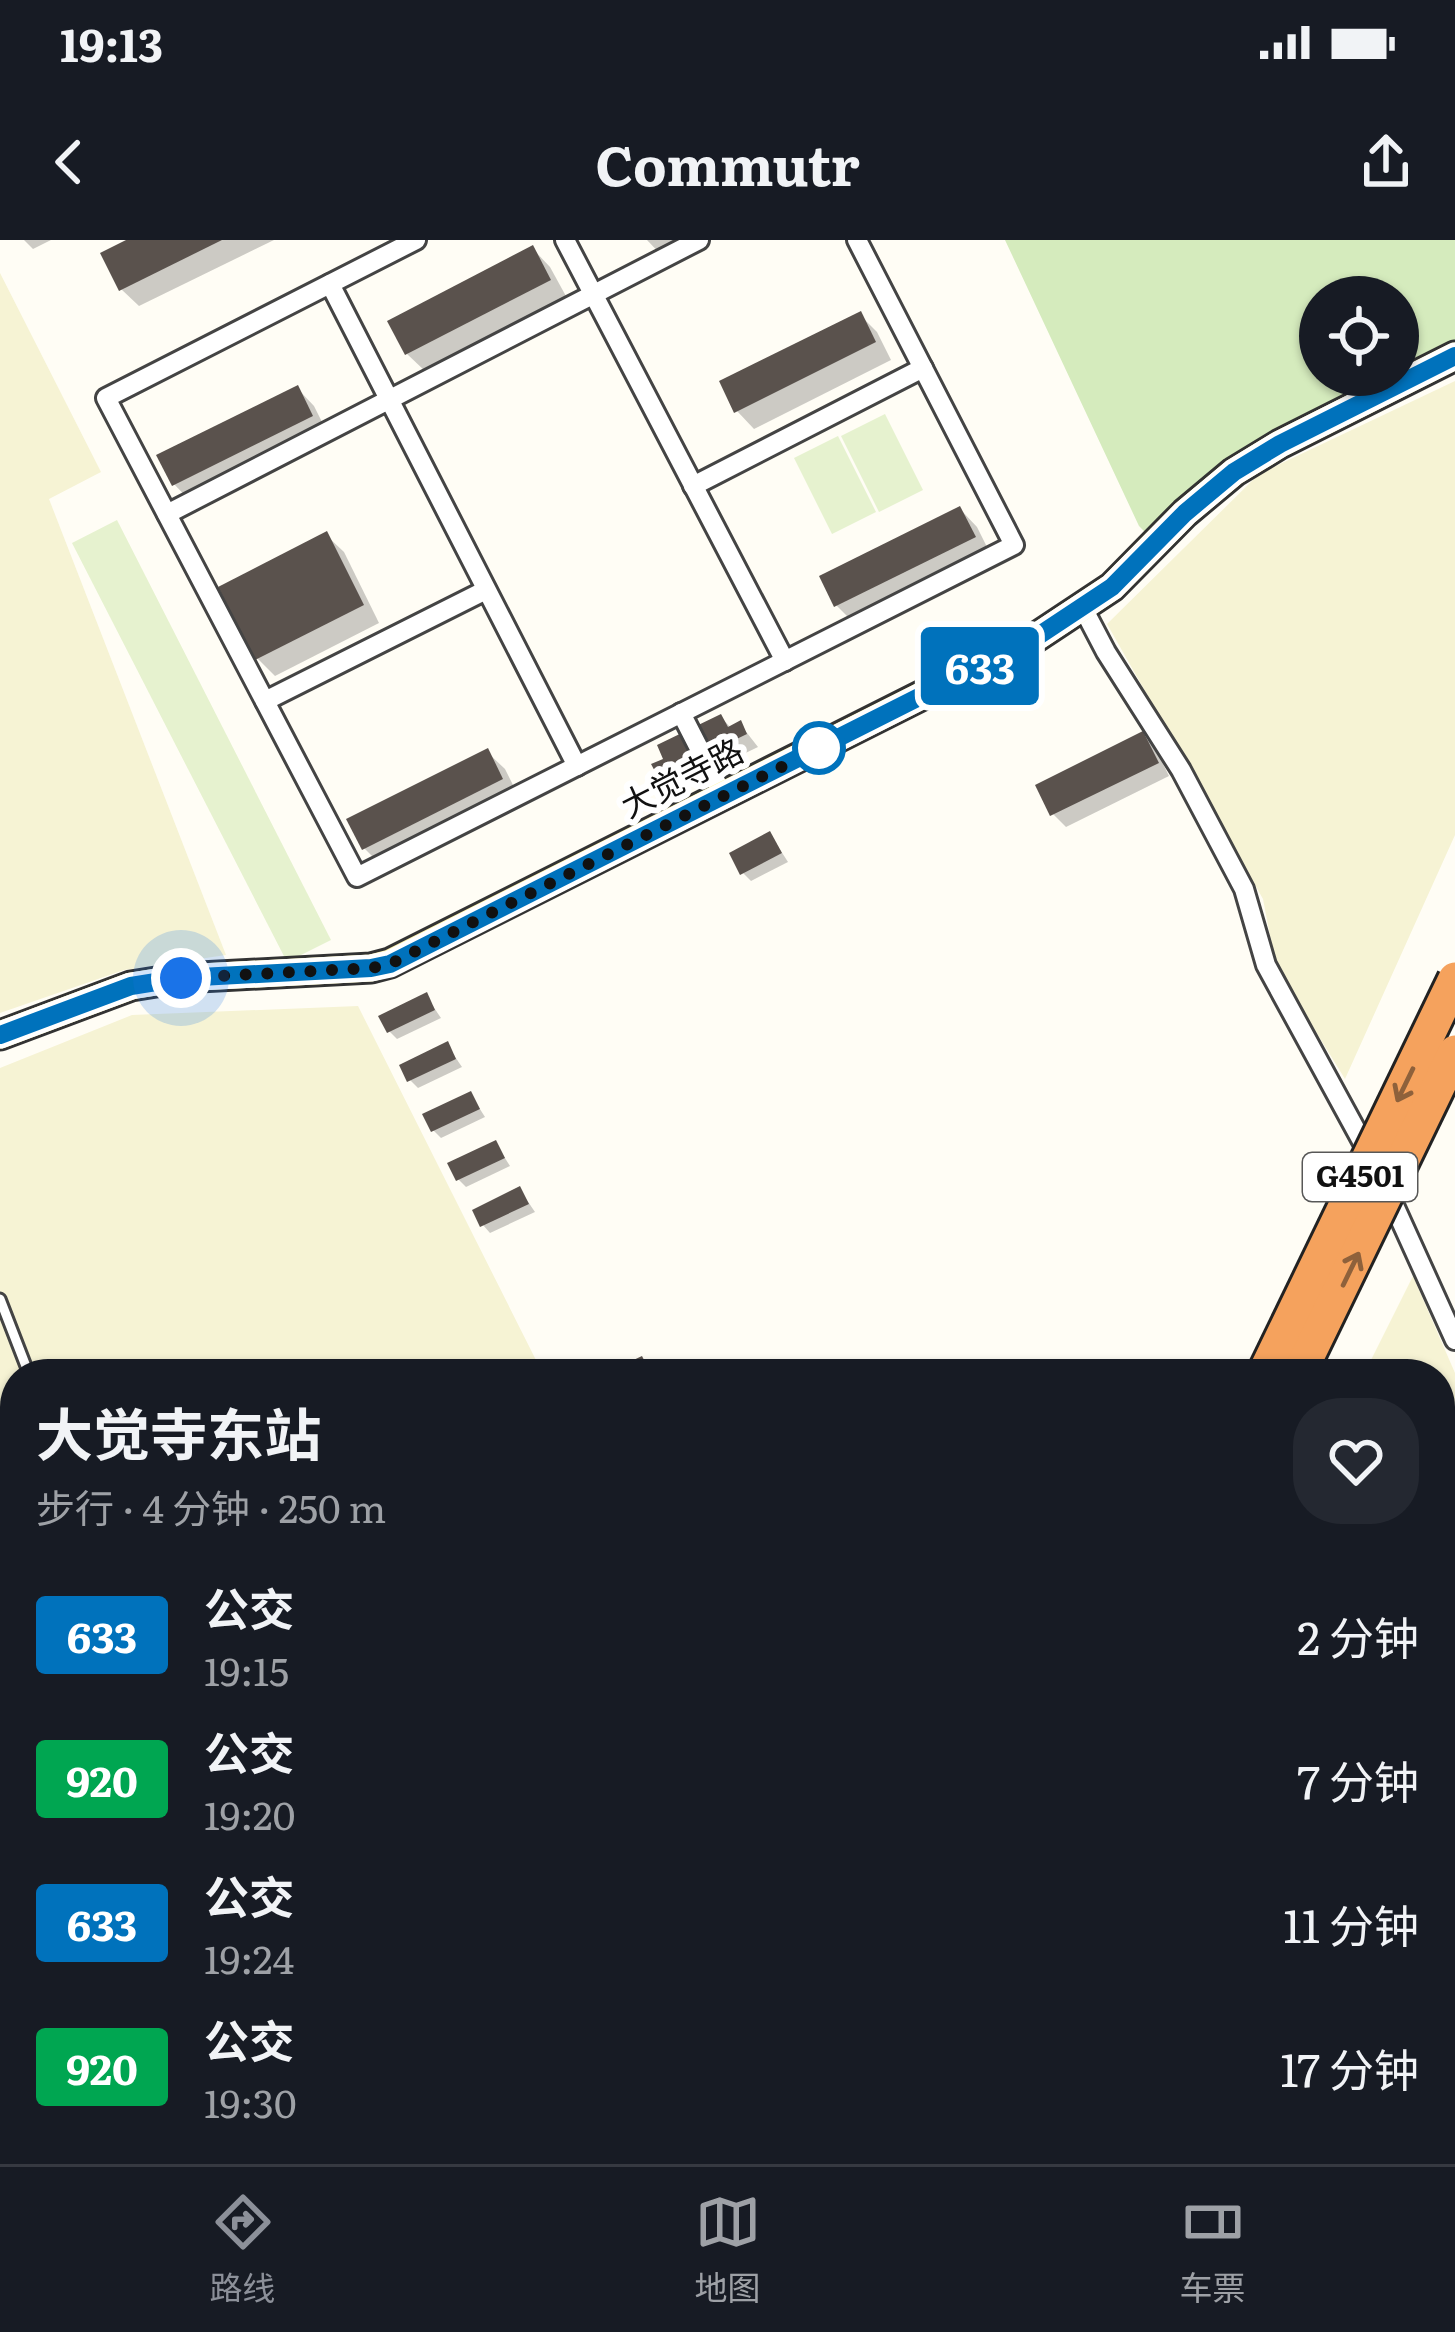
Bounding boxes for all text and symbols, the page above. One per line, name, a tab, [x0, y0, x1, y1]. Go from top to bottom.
text: 19:13	[60, 9, 163, 76]
text: Commutr	[595, 122, 860, 203]
icon: back	[36, 129, 102, 195]
icon: share	[1353, 129, 1419, 195]
map controls	[1299, 276, 1419, 396]
button: locate	[1299, 276, 1419, 396]
line badge: 633	[911, 627, 1049, 705]
text: 633	[945, 635, 1015, 697]
unlabelled marker	[794, 723, 844, 773]
street label: 大觉寺路	[611, 724, 751, 828]
your location	[151, 948, 211, 1008]
one-way arrow	[1392, 1067, 1415, 1102]
road number: G4501	[1303, 1153, 1417, 1201]
one-way arrow	[1341, 1252, 1363, 1288]
text: 大觉寺东站	[36, 1389, 321, 1474]
button: heart	[1293, 1398, 1419, 1524]
text: 步行 · 4 分钟 · 250 m	[36, 1477, 386, 1535]
text: 公交	[204, 1573, 294, 1640]
text: 2 分钟	[1297, 1602, 1419, 1669]
text: 633	[67, 1604, 137, 1666]
text: 19:15	[204, 1640, 289, 1698]
text: 公交	[204, 1717, 294, 1784]
text: 7 分钟	[1297, 1746, 1419, 1813]
text: 920	[66, 1748, 138, 1810]
text: 19:20	[204, 1784, 295, 1842]
text: 公交	[204, 1861, 294, 1928]
text: 11 分钟	[1283, 1890, 1419, 1957]
text: 633	[67, 1892, 137, 1954]
text: 19:24	[204, 1928, 294, 1986]
text: 公交	[204, 2005, 294, 2072]
text: 17 分钟	[1280, 2034, 1419, 2101]
text: 920	[66, 2036, 138, 2098]
text: 19:30	[204, 2072, 297, 2130]
tab: 路线	[210, 2189, 276, 2310]
tab: 地图	[695, 2189, 761, 2310]
tab: 车票	[1180, 2189, 1246, 2310]

